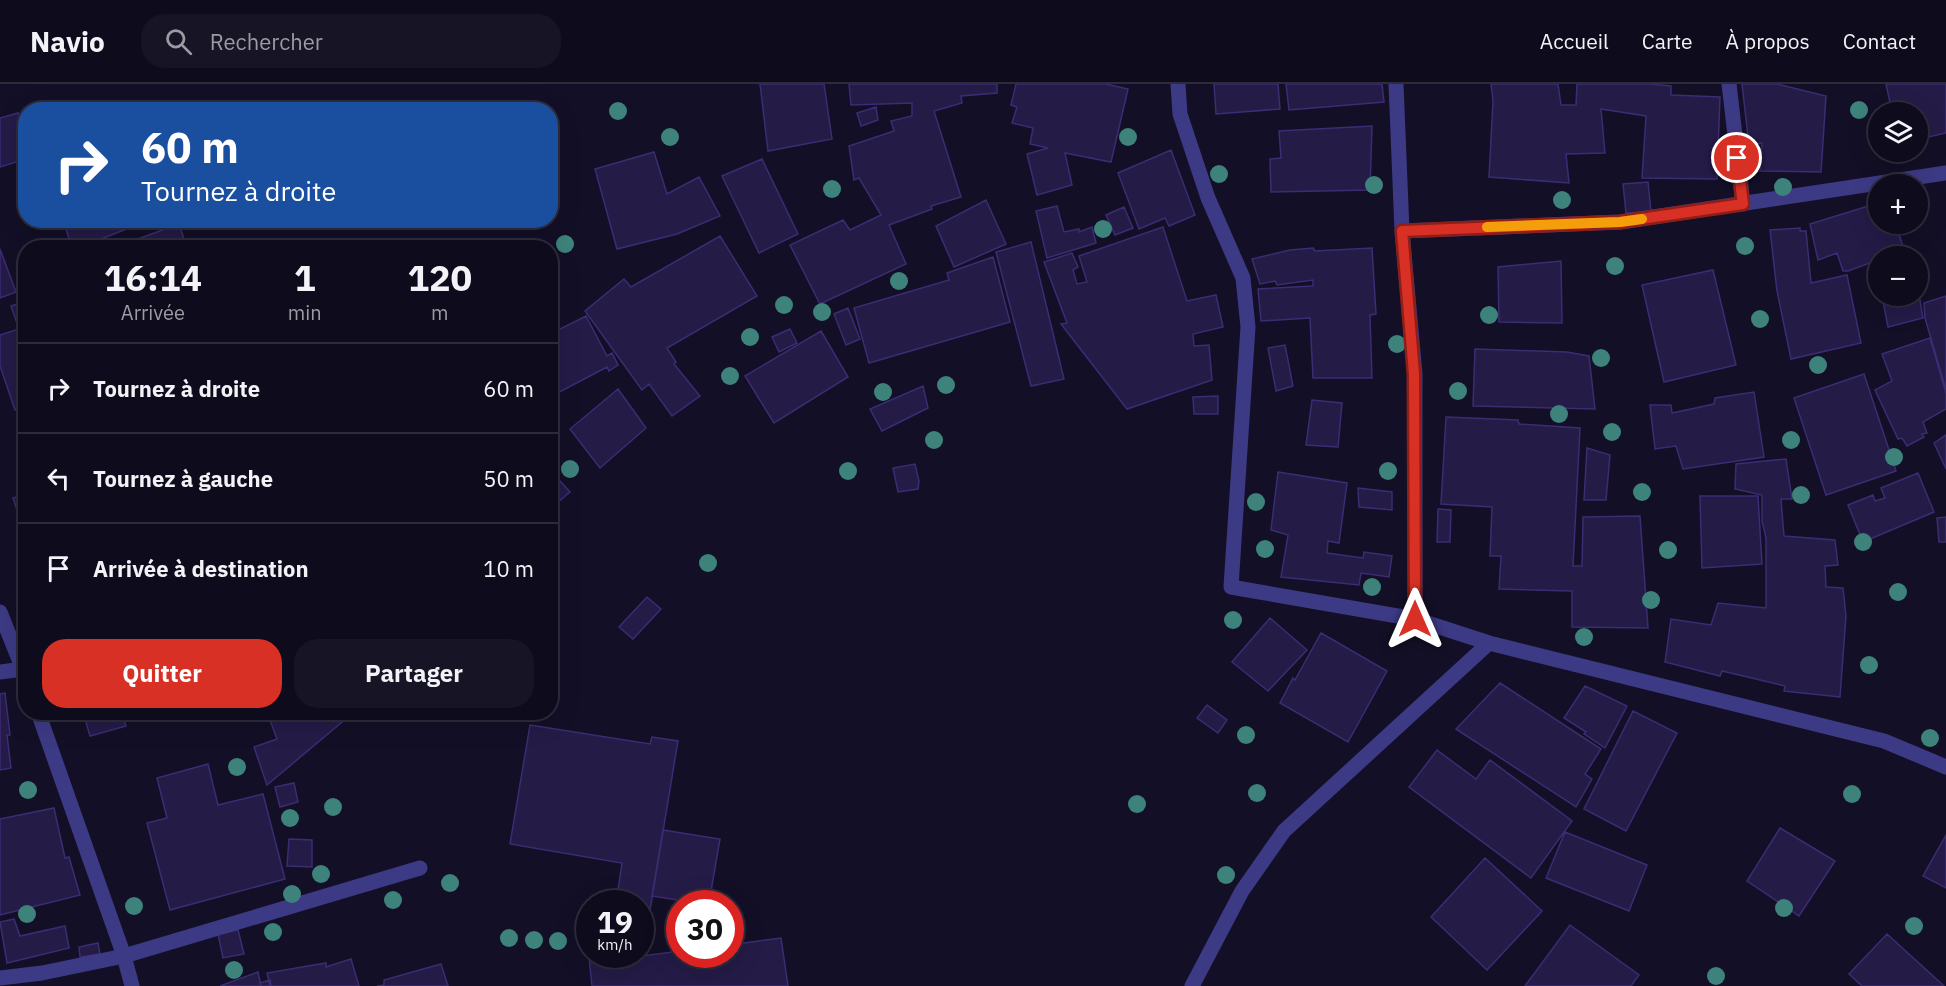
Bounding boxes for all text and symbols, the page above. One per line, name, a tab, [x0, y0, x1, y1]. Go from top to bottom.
search box	[141, 14, 561, 68]
text: Navio	[30, 23, 105, 60]
icon: search	[162, 25, 195, 58]
text: Rechercher	[210, 27, 323, 56]
text: Accueil	[1540, 27, 1609, 55]
text: Carte	[1642, 27, 1693, 55]
text: À propos	[1726, 27, 1810, 55]
text: Contact	[1843, 27, 1916, 55]
map controls	[1868, 102, 1928, 306]
button: layers	[1868, 102, 1928, 162]
text: 60 m	[141, 120, 239, 175]
icon: right	[42, 126, 120, 204]
pin	[1711, 132, 1762, 183]
icon: arrive	[1720, 141, 1753, 174]
text: Tournez à droite	[141, 173, 336, 208]
button: +	[1868, 174, 1928, 234]
button: −	[1868, 246, 1928, 306]
text: 16:14	[104, 254, 202, 301]
text: 1	[294, 254, 316, 301]
text: 120	[407, 254, 472, 301]
text: Arrivée	[121, 299, 185, 326]
text: min	[288, 299, 322, 326]
text: m	[431, 299, 449, 326]
icon: right	[42, 372, 75, 405]
text: Tournez à droite	[93, 374, 260, 403]
text: 60 m	[483, 374, 534, 403]
icon: left	[42, 462, 75, 495]
text: Tournez à gauche	[93, 464, 273, 493]
text: 50 m	[483, 464, 534, 493]
icon: arrive	[42, 552, 75, 585]
text: Arrivée à destination	[93, 554, 309, 583]
text: 10 m	[483, 554, 534, 583]
position arrow	[1383, 587, 1447, 651]
button: Quitter	[42, 639, 282, 708]
button: Partager	[294, 639, 534, 708]
speed limit sign: 30	[666, 890, 744, 968]
text: 19	[597, 902, 633, 941]
text: km/h	[597, 935, 633, 954]

